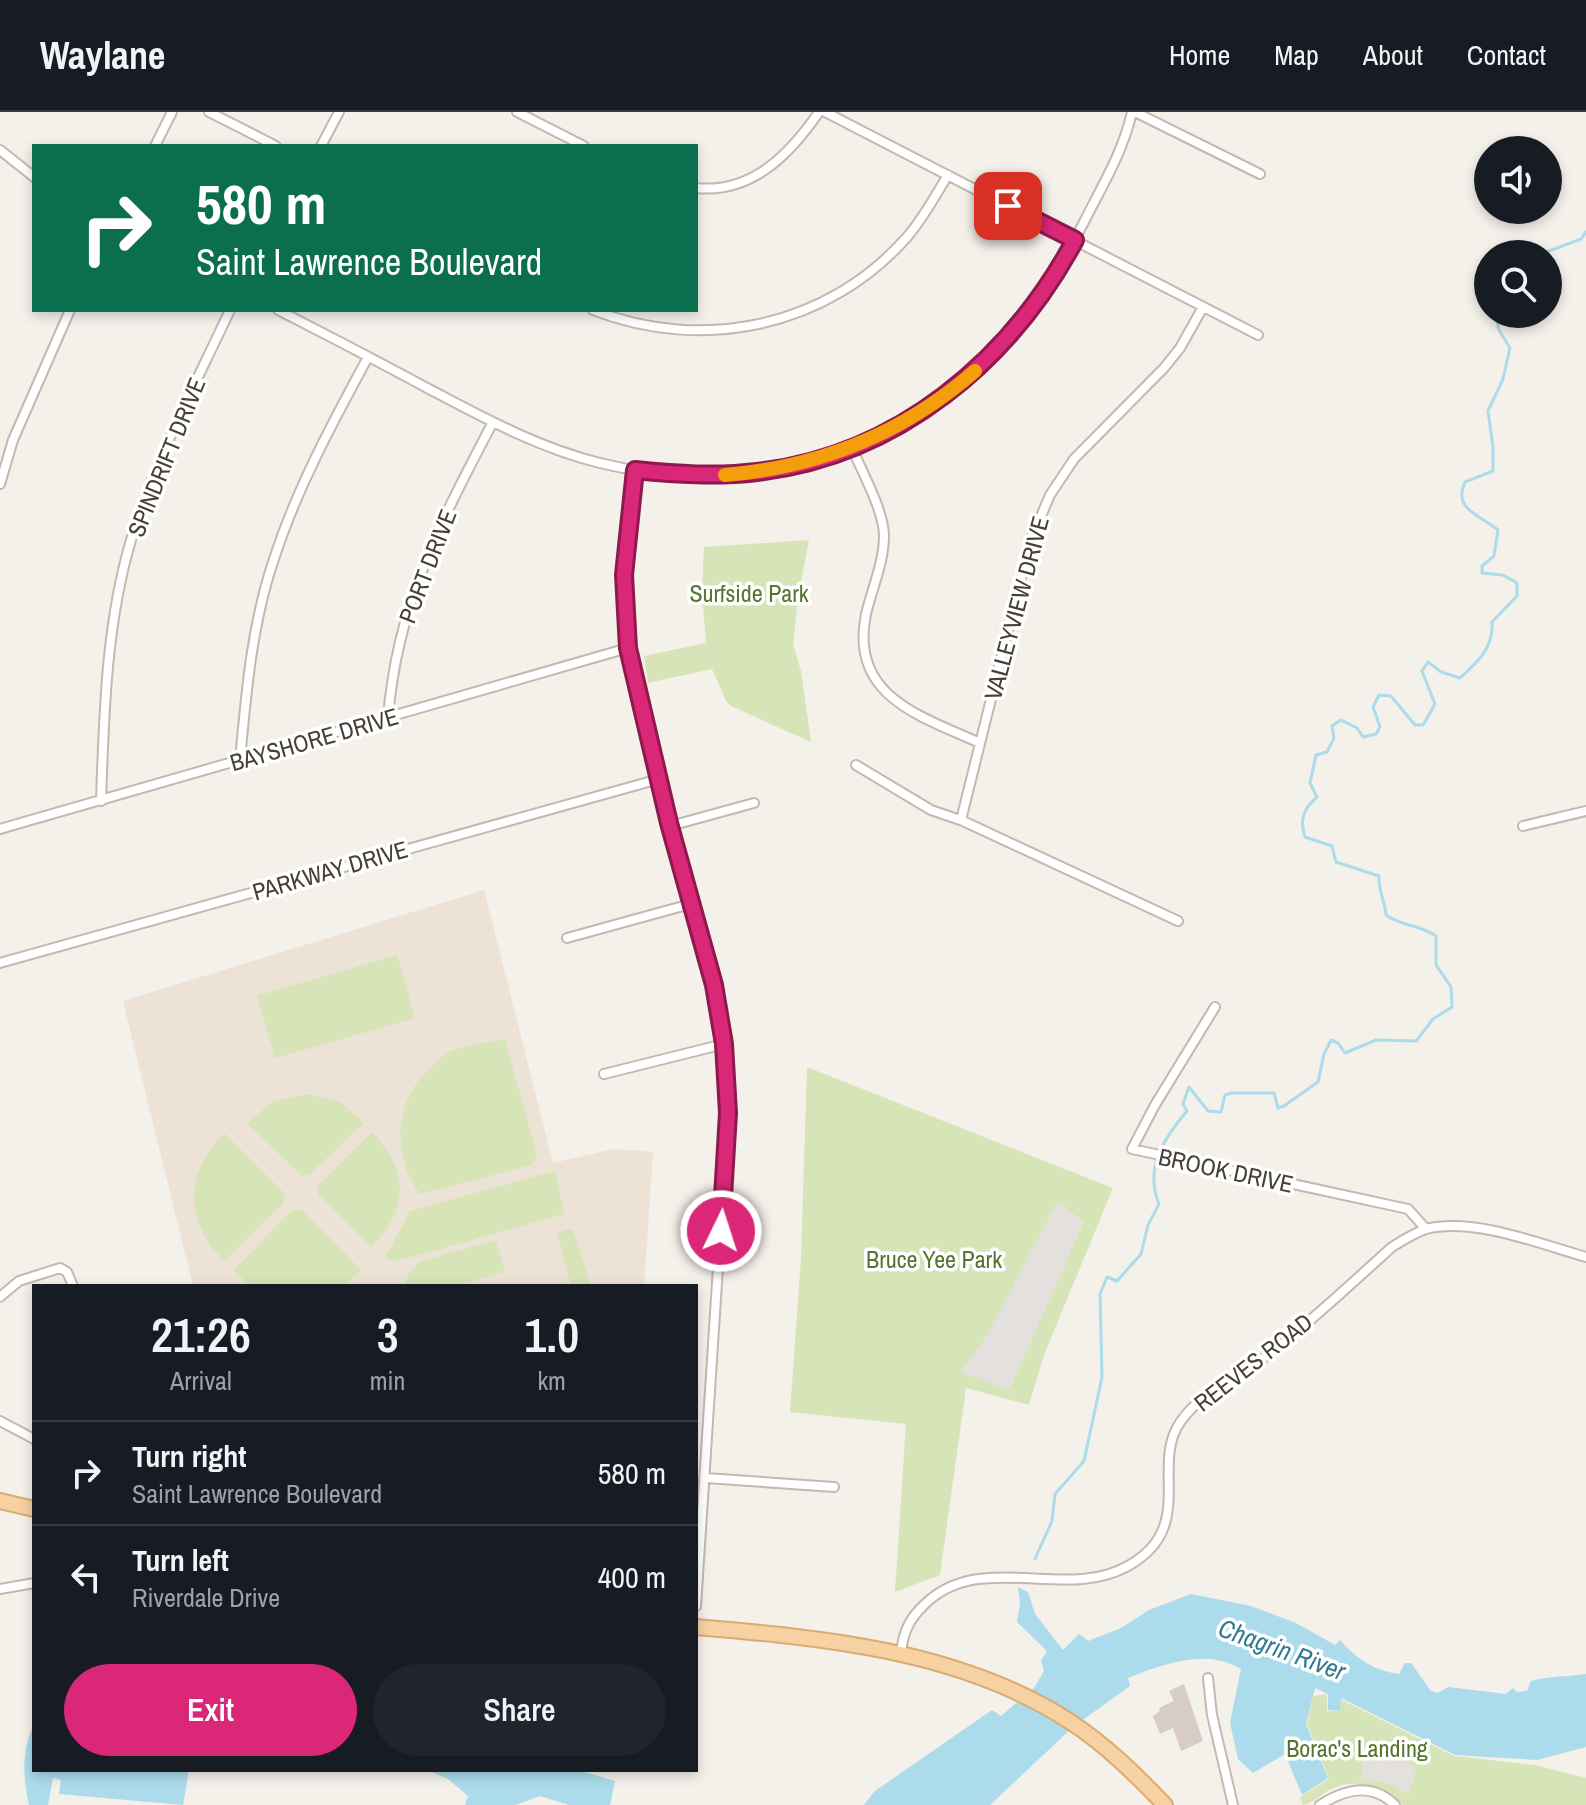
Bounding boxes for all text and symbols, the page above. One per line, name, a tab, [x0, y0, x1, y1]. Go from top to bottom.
text: Waylane	[40, 30, 165, 81]
text: Home	[1169, 36, 1230, 74]
text: Map	[1274, 36, 1319, 74]
text: About	[1363, 36, 1423, 74]
text: Contact	[1467, 36, 1546, 74]
map controls	[1474, 136, 1562, 328]
button: sound	[1474, 136, 1562, 224]
text: 580 m	[196, 166, 326, 241]
pin	[974, 172, 1042, 240]
icon: right	[64, 176, 168, 280]
icon: arrive	[986, 184, 1030, 228]
text: Saint Lawrence Boulevard	[196, 238, 542, 286]
button: search	[1474, 240, 1562, 328]
street label: SPINDRIFT DRIVE	[119, 373, 213, 541]
street label: PORT DRIVE	[391, 504, 463, 628]
street label: VALLEYVIEW DRIVE	[976, 513, 1056, 703]
park label: Surfside Park	[689, 577, 809, 609]
street label: BAYSHORE DRIVE	[226, 700, 402, 778]
street label: PARKWAY DRIVE	[249, 833, 411, 907]
street label: BROOK DRIVE	[1156, 1140, 1296, 1200]
position arrow	[679, 1189, 763, 1273]
park label: Bruce Yee Park	[866, 1243, 1002, 1275]
text: 21:26	[151, 1302, 251, 1367]
text: 3	[377, 1302, 399, 1367]
text: 1.0	[524, 1302, 579, 1367]
street label: REEVES ROAD	[1187, 1306, 1319, 1418]
text: Arrival	[170, 1363, 232, 1398]
text: min	[370, 1363, 405, 1398]
text: km	[537, 1363, 566, 1398]
text: Turn right	[132, 1436, 246, 1476]
icon: right	[64, 1451, 108, 1495]
text: 580 m	[598, 1453, 666, 1493]
text: Saint Lawrence Boulevard	[132, 1476, 382, 1511]
text: Turn left	[132, 1540, 229, 1580]
icon: left	[64, 1555, 108, 1599]
text: 400 m	[598, 1557, 666, 1597]
text: Riverdale Drive	[132, 1580, 280, 1615]
water label: Chagrin River	[1214, 1610, 1351, 1688]
button: Exit	[64, 1664, 357, 1756]
button: Share	[373, 1664, 666, 1756]
park label: Borac's Landing	[1286, 1732, 1428, 1764]

